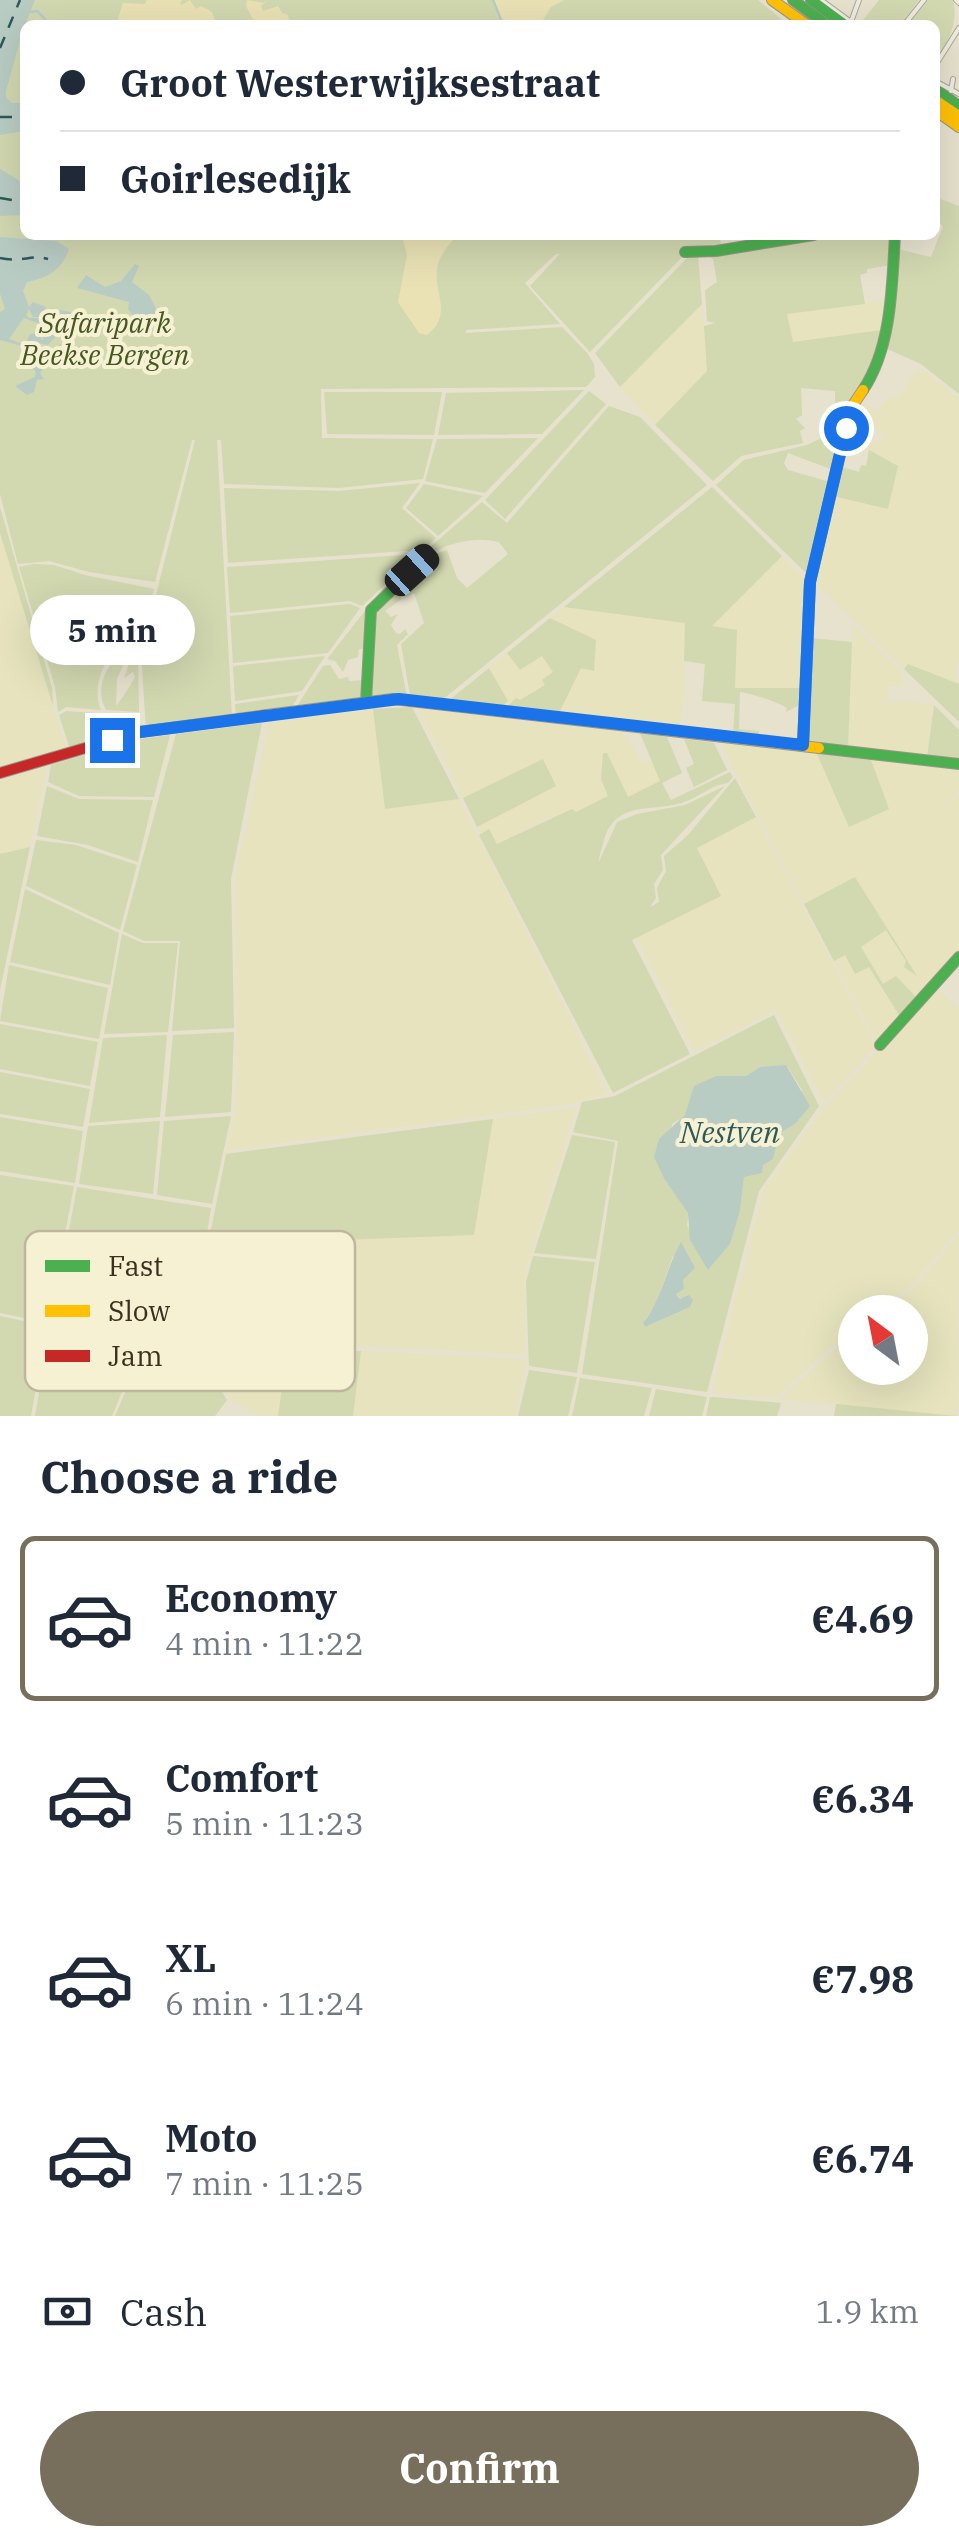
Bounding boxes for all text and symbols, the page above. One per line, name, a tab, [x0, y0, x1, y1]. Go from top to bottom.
text: Groot Westerwijksestraat	[120, 58, 600, 107]
text: Goirlesedijk	[120, 154, 351, 203]
park label: Safaripark Beekse Bergen	[20, 304, 189, 373]
route start	[824, 406, 869, 451]
car	[380, 539, 444, 601]
callout: 5 min	[29, 595, 194, 665]
text: 5 min	[68, 609, 157, 651]
route end	[90, 718, 135, 763]
water label: Nestven	[679, 1112, 780, 1151]
legend	[25, 1231, 355, 1391]
text: Fast	[108, 1247, 163, 1284]
text: Slow	[108, 1292, 170, 1329]
north arrow	[838, 1295, 928, 1385]
map controls	[838, 1295, 928, 1385]
text: Jam	[108, 1337, 163, 1374]
text: Choose a ride	[40, 1447, 338, 1505]
text: Economy	[165, 1573, 337, 1622]
icon: car	[45, 1574, 135, 1664]
text: €4.69	[811, 1594, 914, 1643]
text: 4 min · 11:22	[165, 1622, 364, 1664]
text: Comfort	[165, 1753, 318, 1802]
icon: car	[45, 1754, 135, 1844]
text: €6.34	[811, 1774, 914, 1823]
text: 5 min · 11:23	[165, 1802, 364, 1844]
text: XL	[165, 1933, 216, 1982]
icon: car	[45, 1934, 135, 2024]
text: €7.98	[811, 1954, 914, 2003]
text: 6 min · 11:24	[165, 1982, 364, 2024]
text: Moto	[165, 2113, 257, 2162]
icon: car	[45, 2114, 135, 2204]
text: €6.74	[811, 2134, 914, 2183]
text: 7 min · 11:25	[165, 2162, 364, 2204]
icon: cash	[40, 2284, 95, 2339]
text: Cash	[120, 2287, 207, 2336]
text: 1.9 km	[815, 2290, 919, 2332]
button: Confirm	[40, 2411, 919, 2526]

